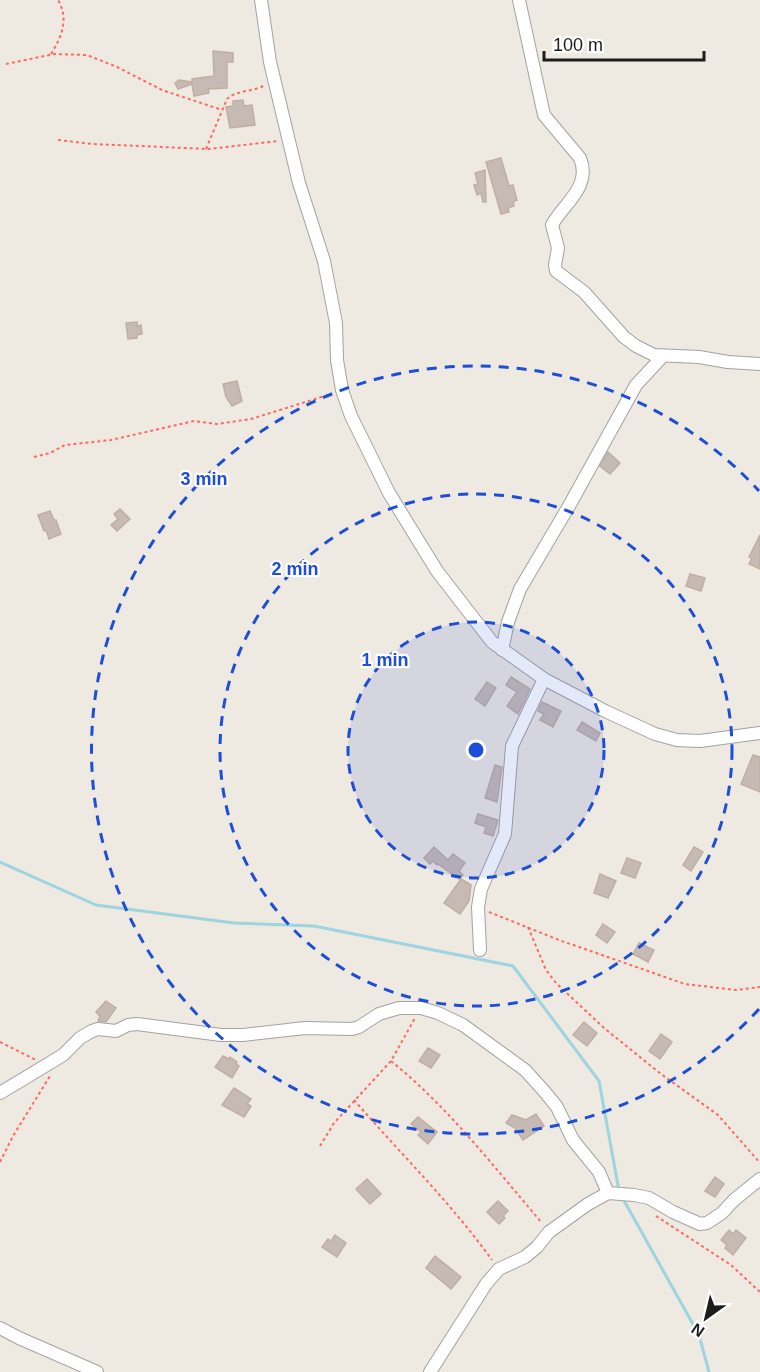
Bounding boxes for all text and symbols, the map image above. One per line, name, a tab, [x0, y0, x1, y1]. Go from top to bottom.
scale bar	[544, 24, 704, 62]
text: 100 m	[553, 35, 603, 55]
text: 3 min	[180, 469, 228, 489]
text: 2 min	[271, 559, 319, 579]
text: 1 min	[361, 650, 409, 670]
centre of rings	[466, 740, 486, 760]
north arrow	[676, 1288, 736, 1348]
text: N	[688, 1320, 707, 1340]

